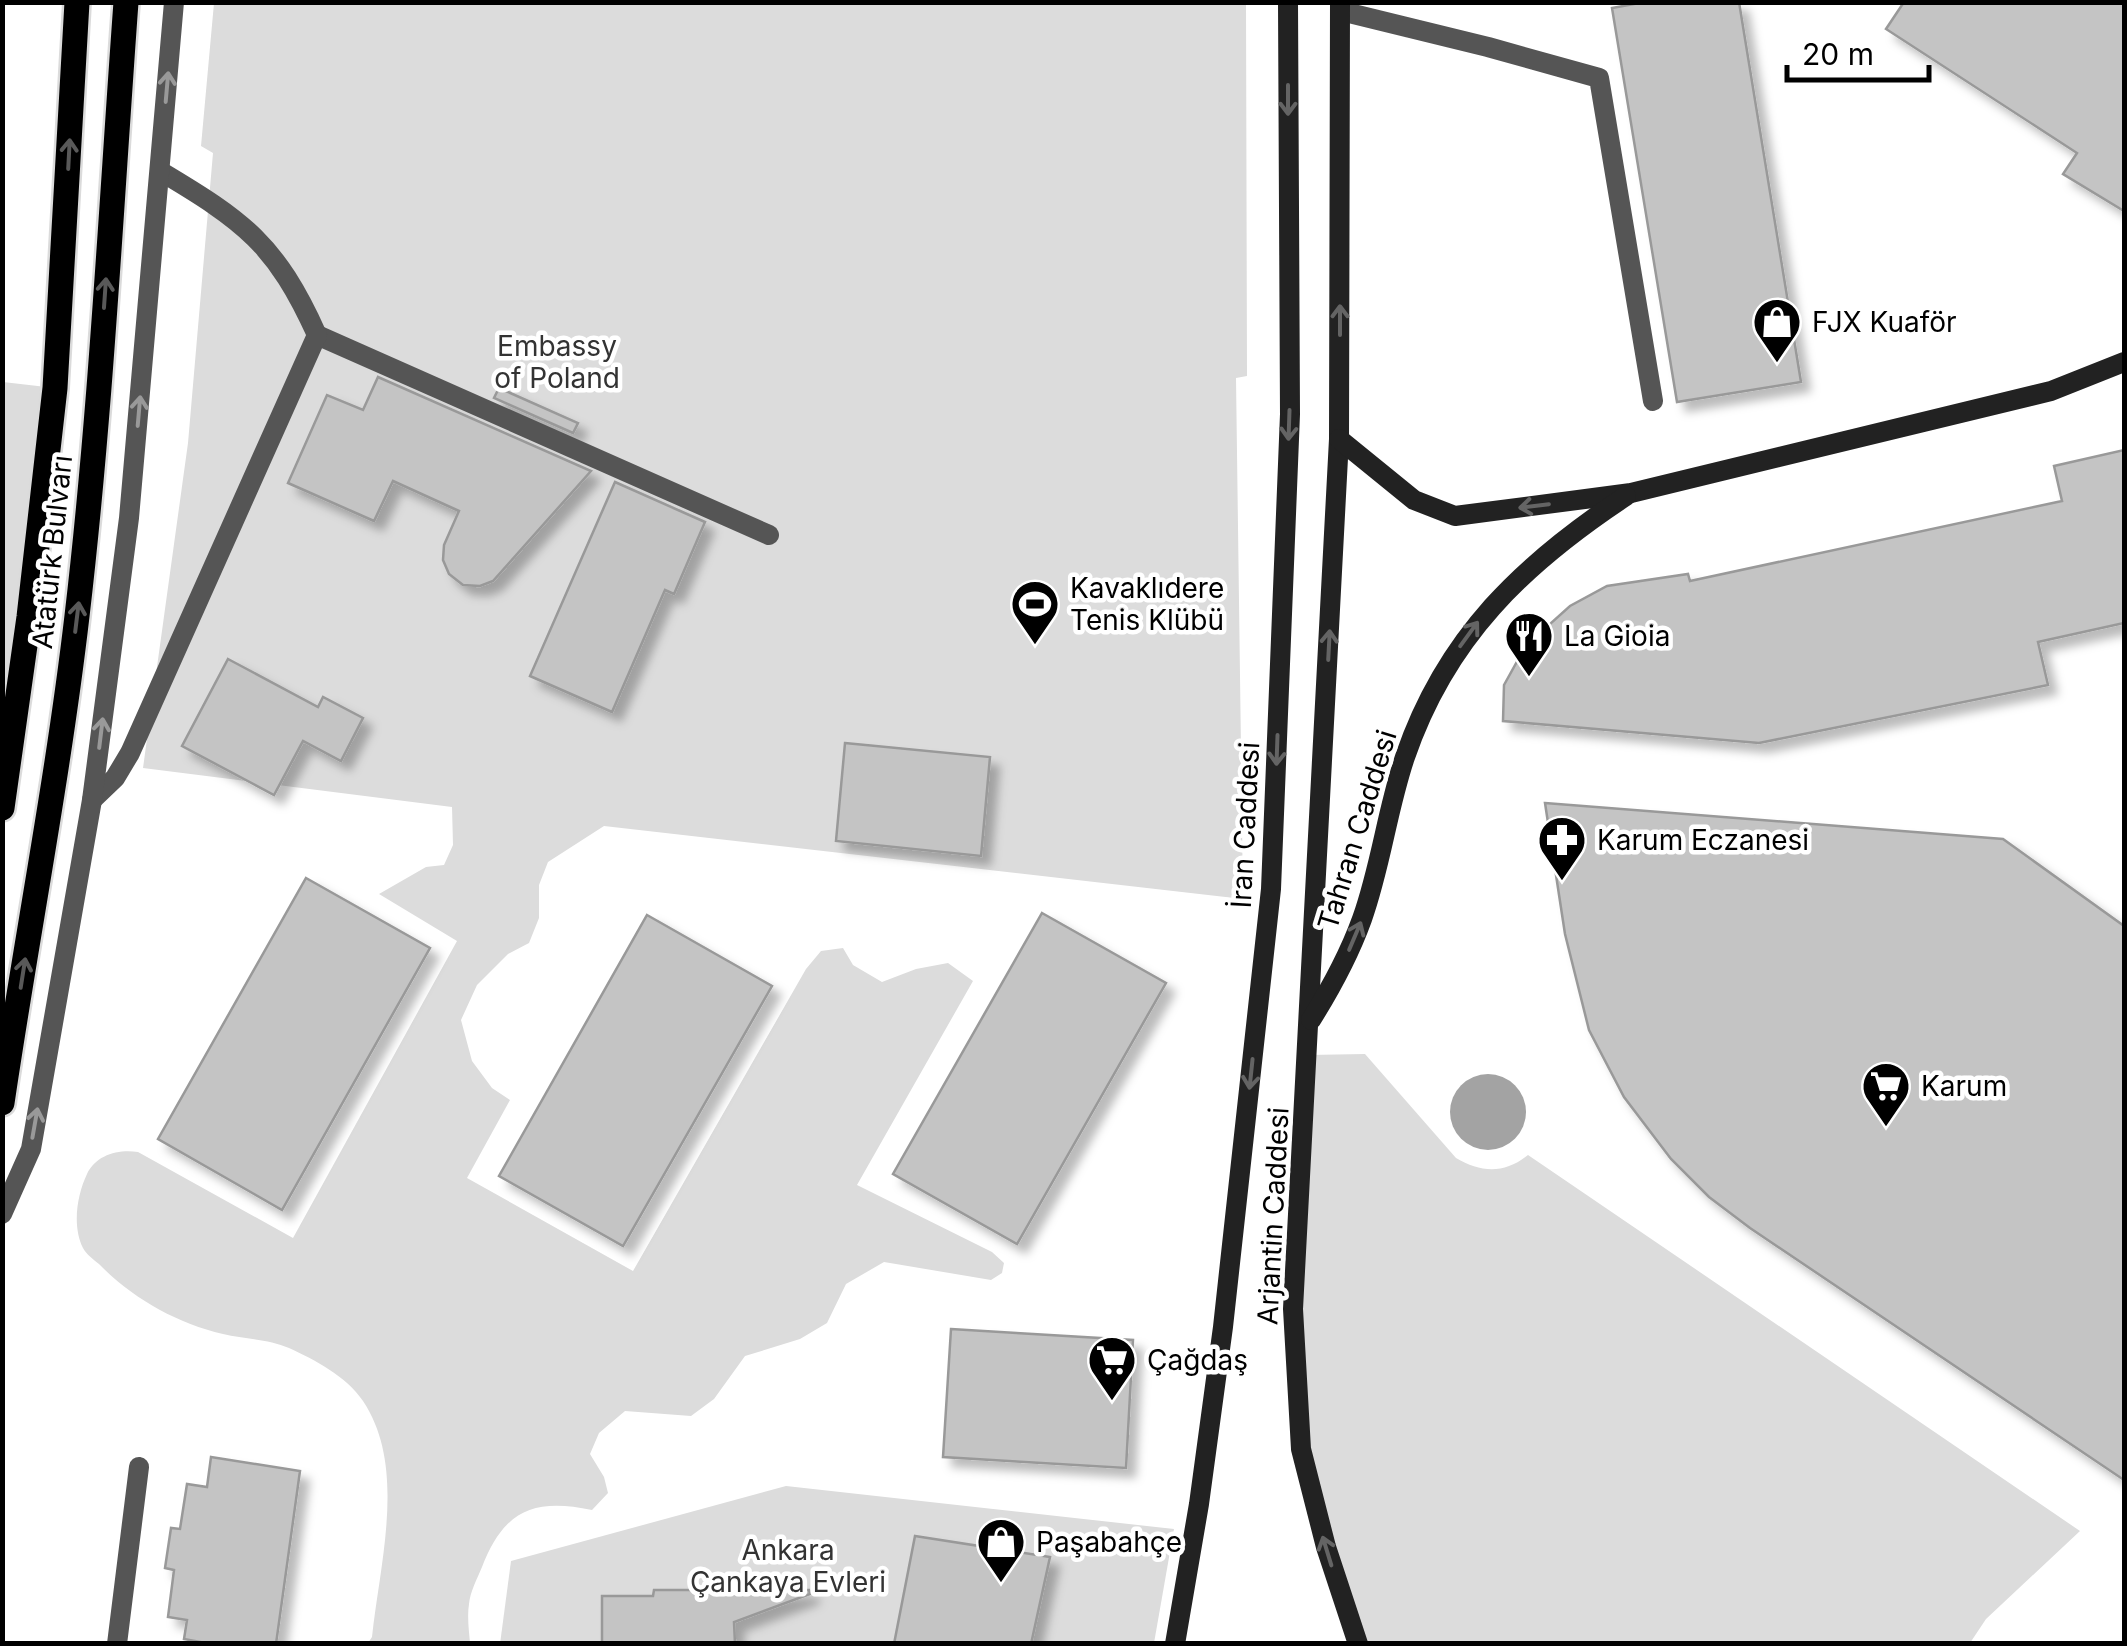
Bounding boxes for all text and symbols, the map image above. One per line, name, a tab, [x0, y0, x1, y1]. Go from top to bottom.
scale bar	[1787, 20, 1930, 82]
text: 20 m	[1802, 36, 1874, 72]
one-way arrow	[158, 71, 177, 104]
one-way arrow	[1278, 82, 1298, 115]
one-way arrow	[60, 139, 79, 171]
one-way arrow	[95, 277, 114, 309]
shop icon: FJX Kuaför	[1751, 296, 1803, 364]
one-way arrow	[1330, 305, 1350, 338]
place label: FJX Kuaför	[1812, 305, 1957, 339]
park label: Embassy of Poland	[494, 329, 620, 395]
one-way arrow	[129, 395, 148, 427]
one-way arrow	[1279, 408, 1298, 440]
street label: Atatürk Bulvarı	[25, 453, 79, 651]
one-way arrow	[1519, 497, 1551, 515]
place label: Kavaklıdere Tenis Klübü	[1070, 571, 1224, 637]
sports icon: Kavaklıdere Tenis Klübü	[1009, 578, 1061, 646]
one-way arrow	[68, 601, 87, 633]
restaurant icon: La Gioia	[1503, 610, 1555, 678]
place label: La Gioia	[1564, 619, 1670, 653]
one-way arrow	[1459, 621, 1480, 648]
one-way arrow	[1320, 630, 1339, 662]
one-way arrow	[92, 718, 111, 750]
street label: Tahran Caddesi	[1310, 726, 1404, 934]
one-way arrow	[1267, 733, 1286, 765]
street label: İran Caddesi	[1224, 741, 1266, 909]
pharmacy icon: Karum Eczanesi	[1536, 814, 1588, 882]
place label: Karum Eczanesi	[1597, 823, 1809, 857]
one-way arrow	[1347, 921, 1365, 952]
one-way arrow	[15, 957, 33, 989]
one-way arrow	[1241, 1057, 1260, 1089]
supermarket icon: Karum	[1860, 1060, 1912, 1128]
place label: Karum	[1921, 1069, 2007, 1103]
street label: Arjantin Caddesi	[1250, 1106, 1296, 1326]
one-way arrow	[26, 1107, 45, 1140]
supermarket icon: Çağdaş	[1086, 1334, 1138, 1402]
place label: Çağdaş	[1147, 1343, 1248, 1377]
shop icon: Paşabahçe	[975, 1516, 1027, 1584]
place label: Paşabahçe	[1036, 1525, 1182, 1559]
park label: Ankara Çankaya Evleri	[690, 1533, 886, 1599]
one-way arrow	[1317, 1536, 1335, 1567]

